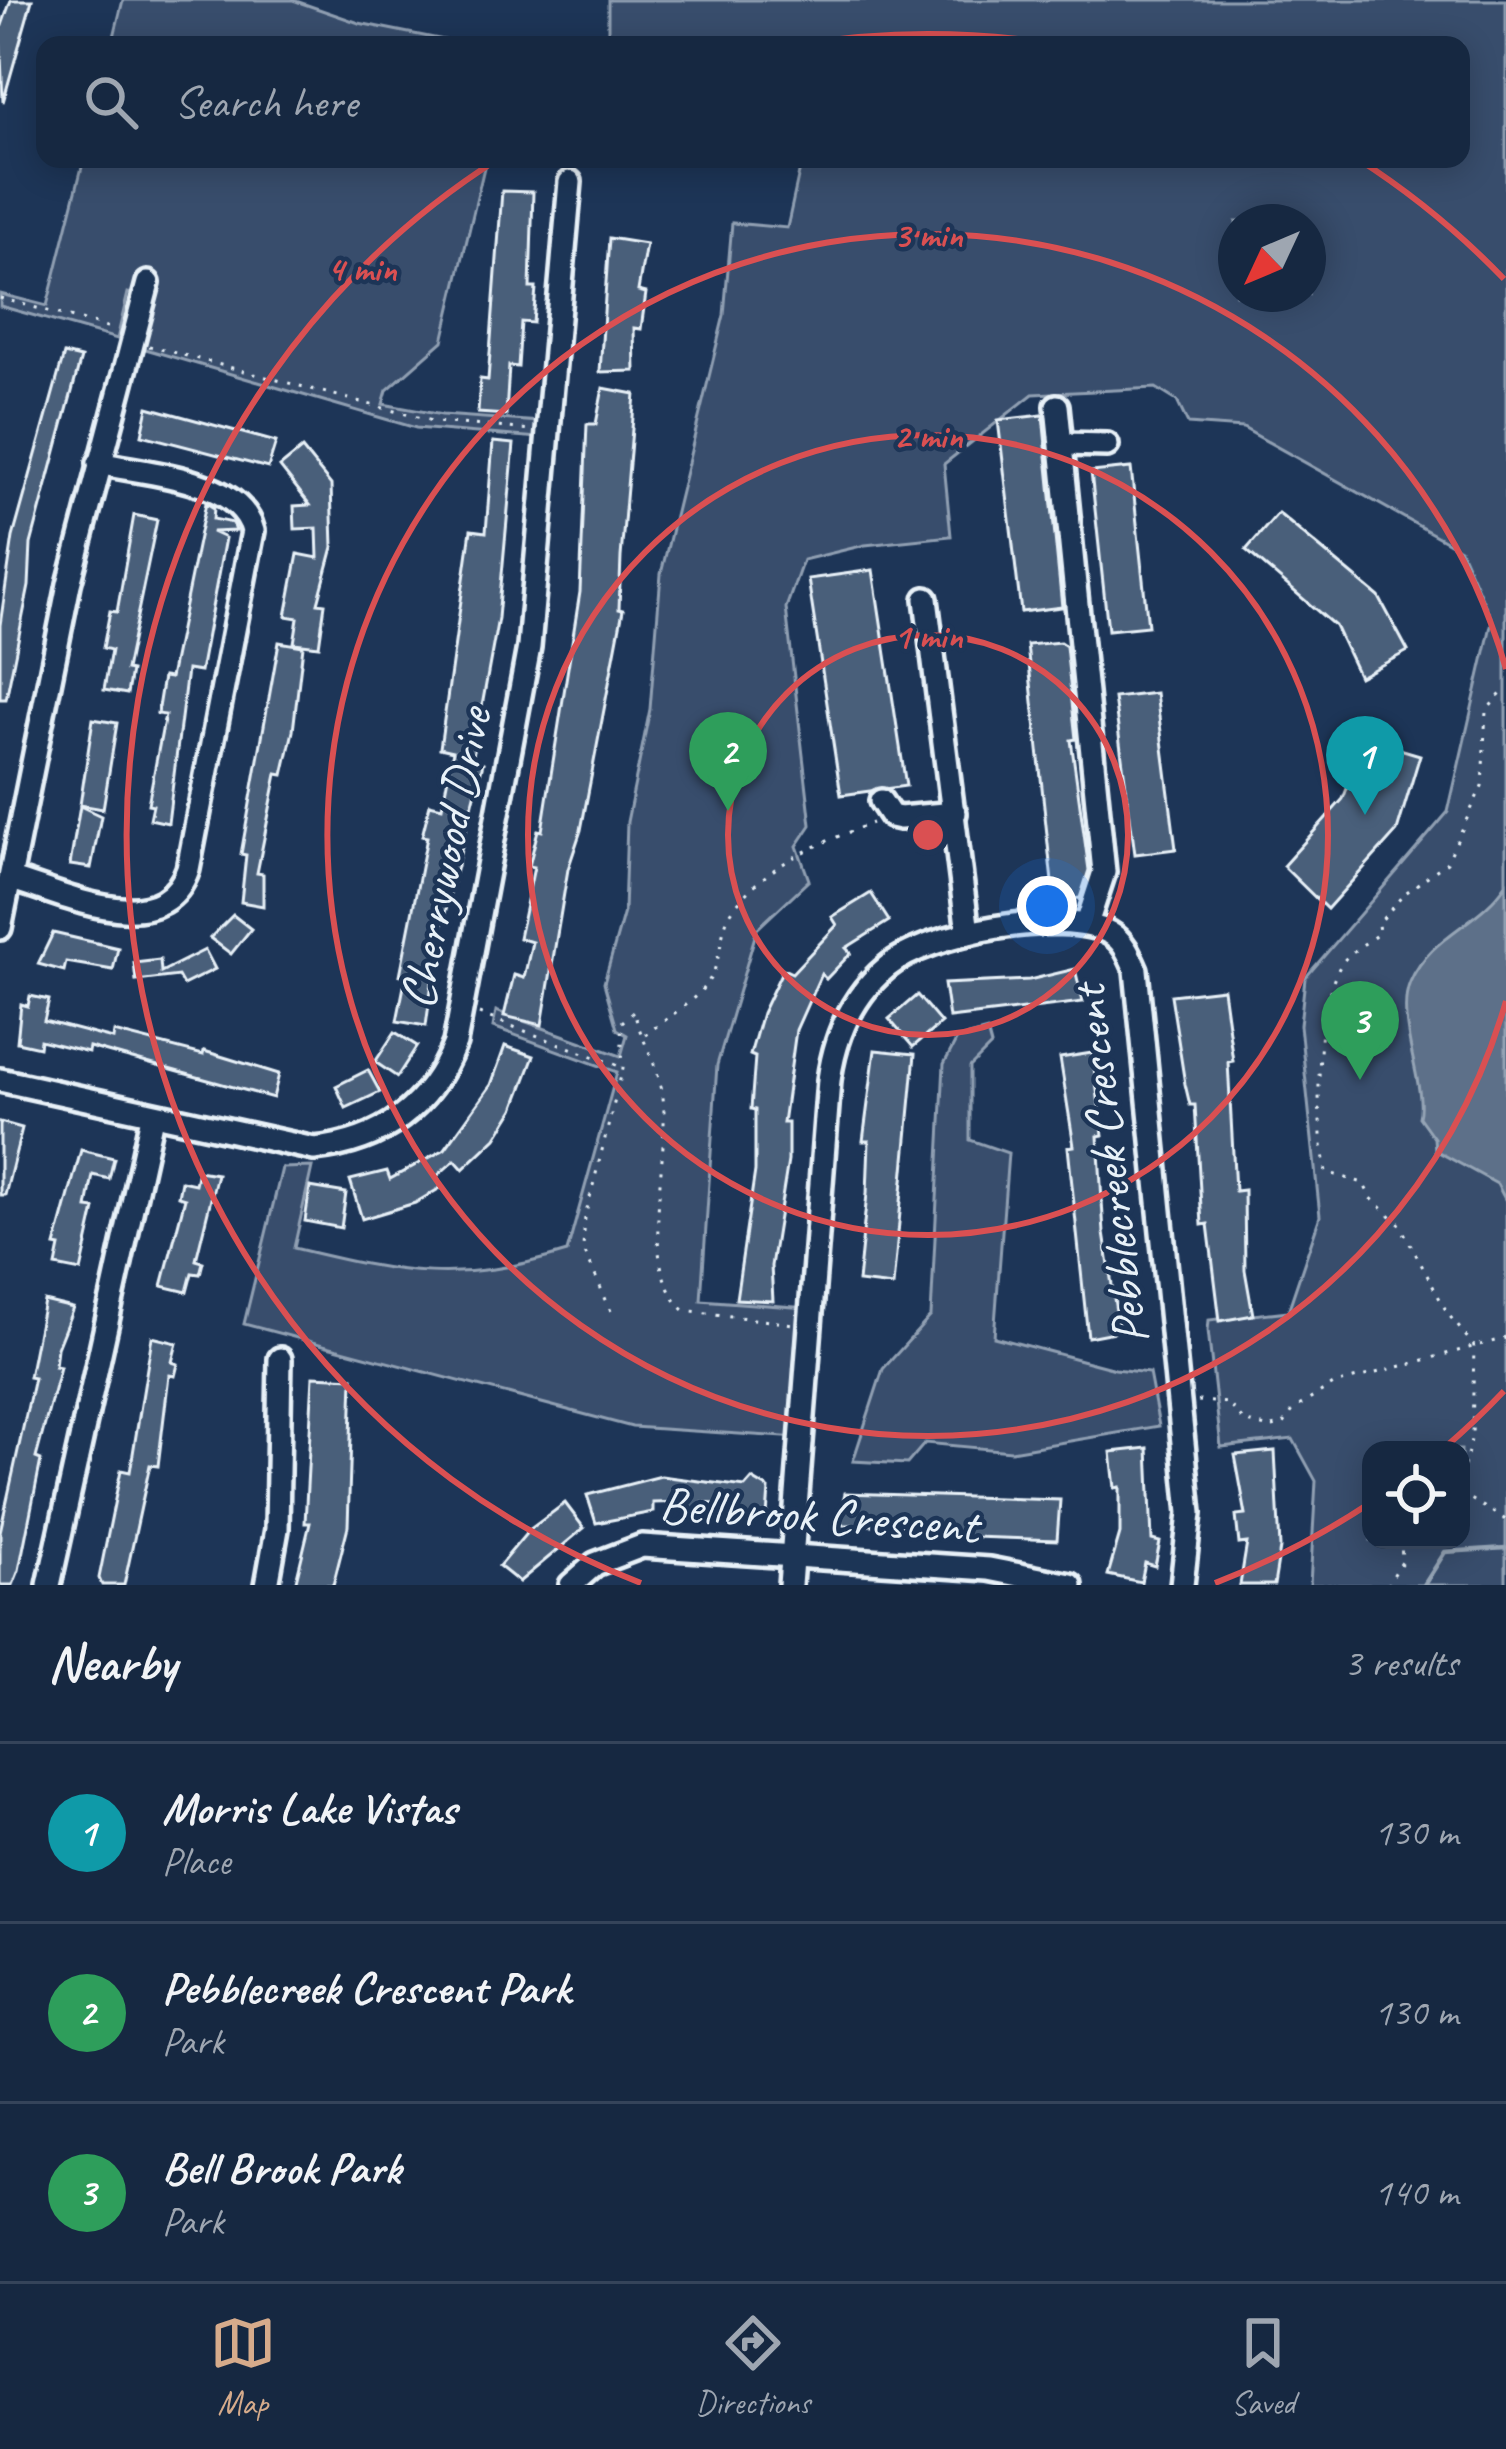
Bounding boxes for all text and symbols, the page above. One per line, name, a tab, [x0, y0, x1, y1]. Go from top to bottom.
search box	[36, 36, 1470, 168]
icon: search	[78, 69, 144, 135]
text: Search here	[174, 74, 357, 131]
north arrow	[1218, 204, 1326, 312]
text: 3 min	[894, 212, 964, 258]
text: 4 min	[328, 246, 398, 292]
text: 2 min	[894, 413, 964, 459]
text: 1 min	[894, 613, 964, 659]
street label: Cherrywood Drive	[384, 699, 506, 1014]
pin: 2	[689, 712, 767, 811]
pin: 1	[1326, 716, 1404, 815]
centre of rings	[907, 814, 949, 856]
your location	[1017, 876, 1077, 936]
street label: Pebblecreek Crescent	[1055, 977, 1163, 1348]
pin: 3	[1321, 981, 1399, 1080]
map controls	[1362, 1441, 1470, 1549]
button: locate	[1362, 1441, 1470, 1549]
street label: Bellbrook Crescent	[658, 1472, 985, 1558]
text: Nearby	[48, 1631, 176, 1695]
text: 3 results	[1344, 1639, 1458, 1688]
text: Morris Lake Vistas	[162, 1780, 456, 1837]
text: 1	[78, 1808, 96, 1857]
text: 130 m	[1374, 1808, 1458, 1857]
text: Place	[162, 1837, 230, 1886]
text: Pebblecreek Crescent Park	[162, 1960, 570, 2017]
text: 2	[78, 1988, 96, 2037]
text: 130 m	[1374, 1988, 1458, 2037]
text: Park	[162, 2017, 224, 2066]
text: Bell Brook Park	[162, 2140, 401, 2197]
text: 3	[78, 2168, 96, 2217]
text: 140 m	[1374, 2168, 1458, 2217]
text: Park	[162, 2197, 224, 2246]
tab: Map	[210, 2310, 276, 2424]
tab: Directions	[696, 2310, 810, 2424]
tab: Saved	[1230, 2310, 1296, 2424]

